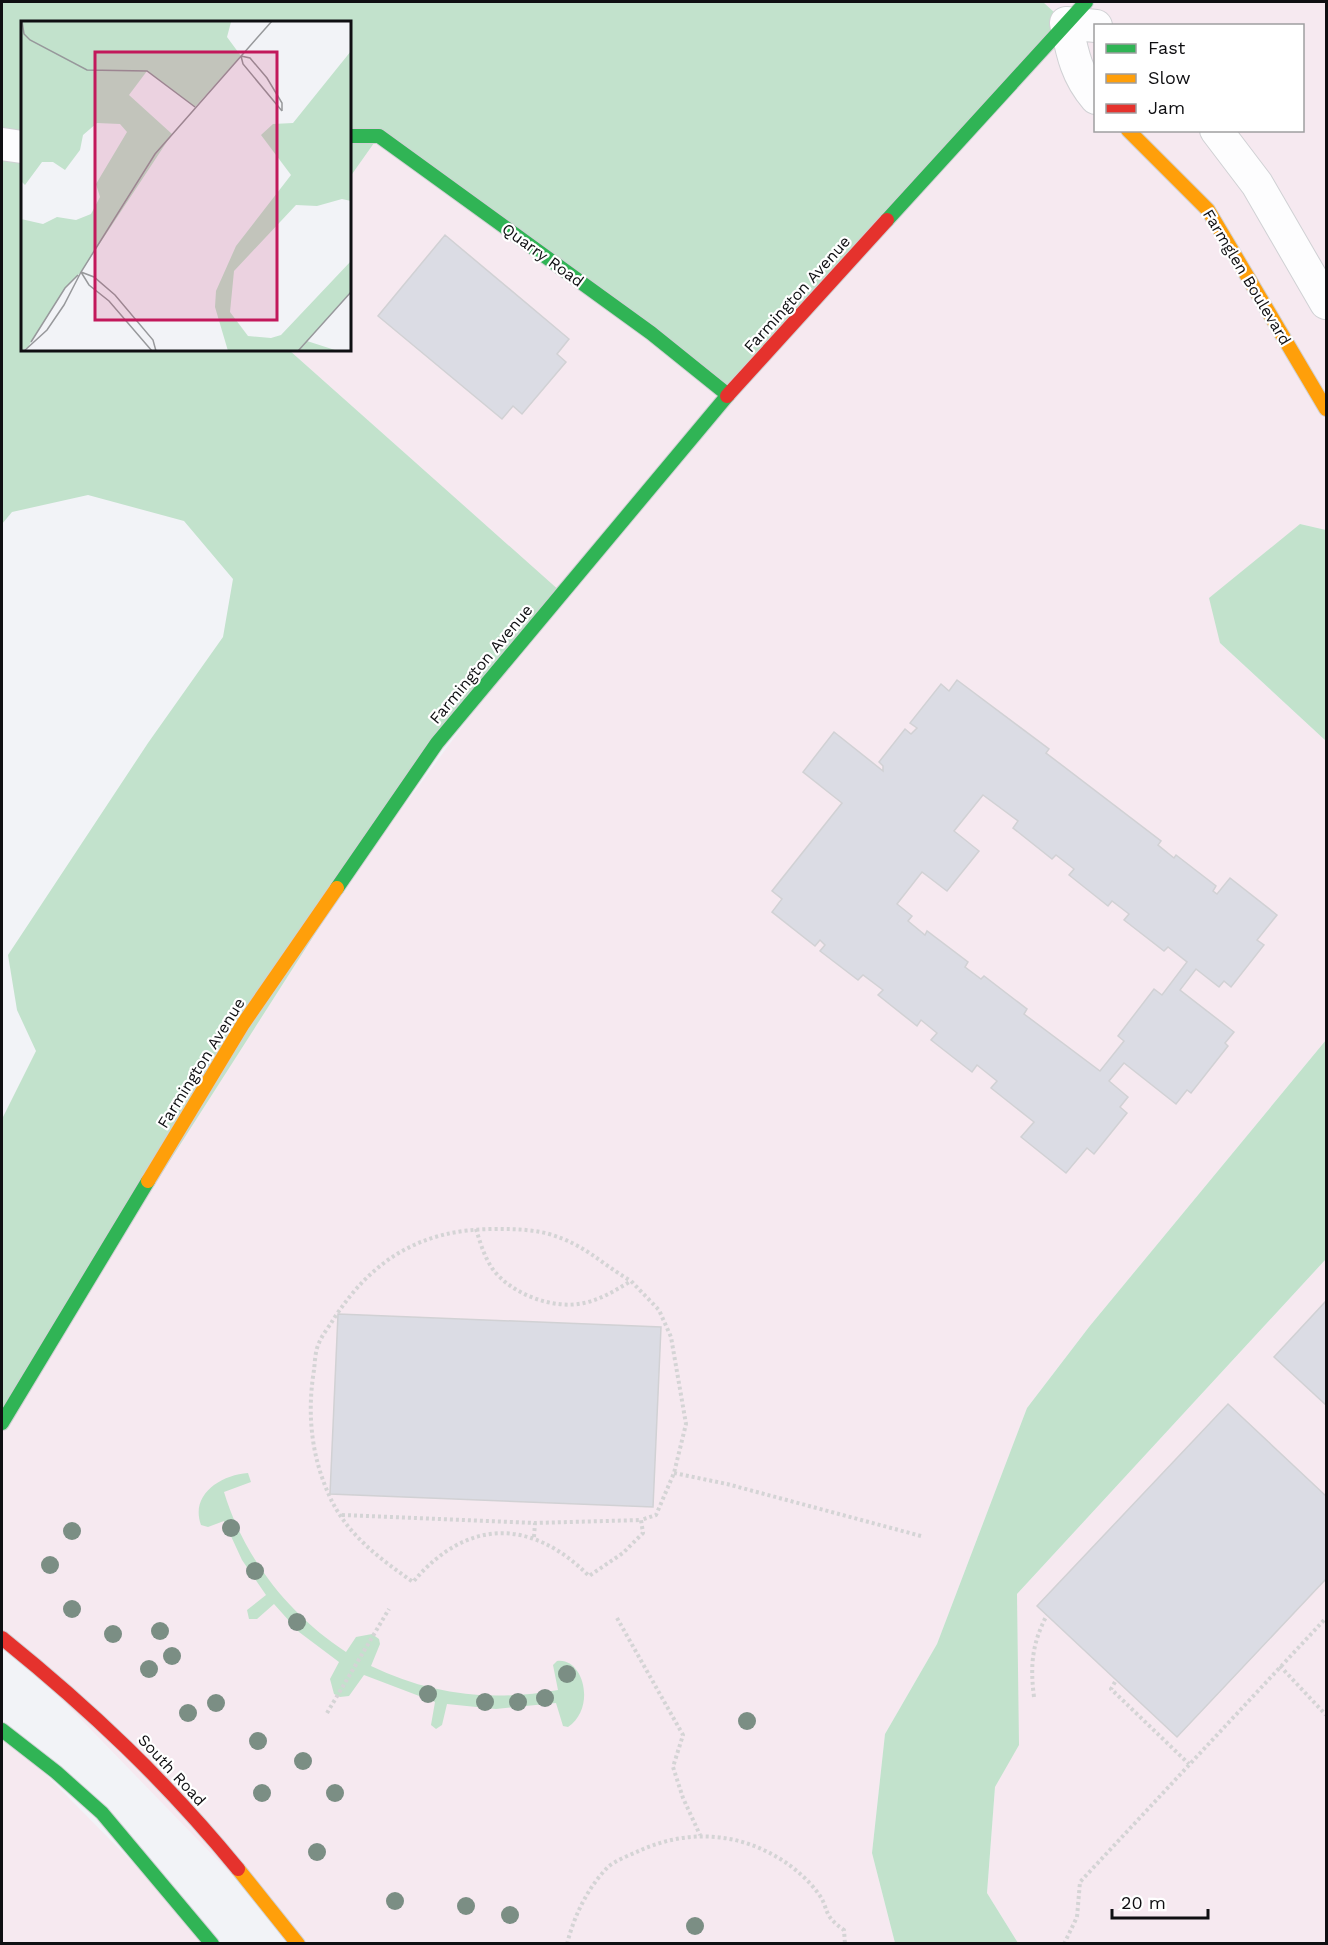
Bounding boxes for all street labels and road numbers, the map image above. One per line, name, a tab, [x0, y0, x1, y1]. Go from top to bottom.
street label: Farmglen Boulevard	[1199, 206, 1295, 348]
street label: Quarry Road	[498, 219, 588, 291]
street label: Farmington Avenue	[740, 232, 854, 356]
street label: Farmington Avenue	[425, 600, 537, 728]
street label: Farmington Avenue	[153, 994, 249, 1132]
street label: South Road	[134, 1730, 210, 1810]

